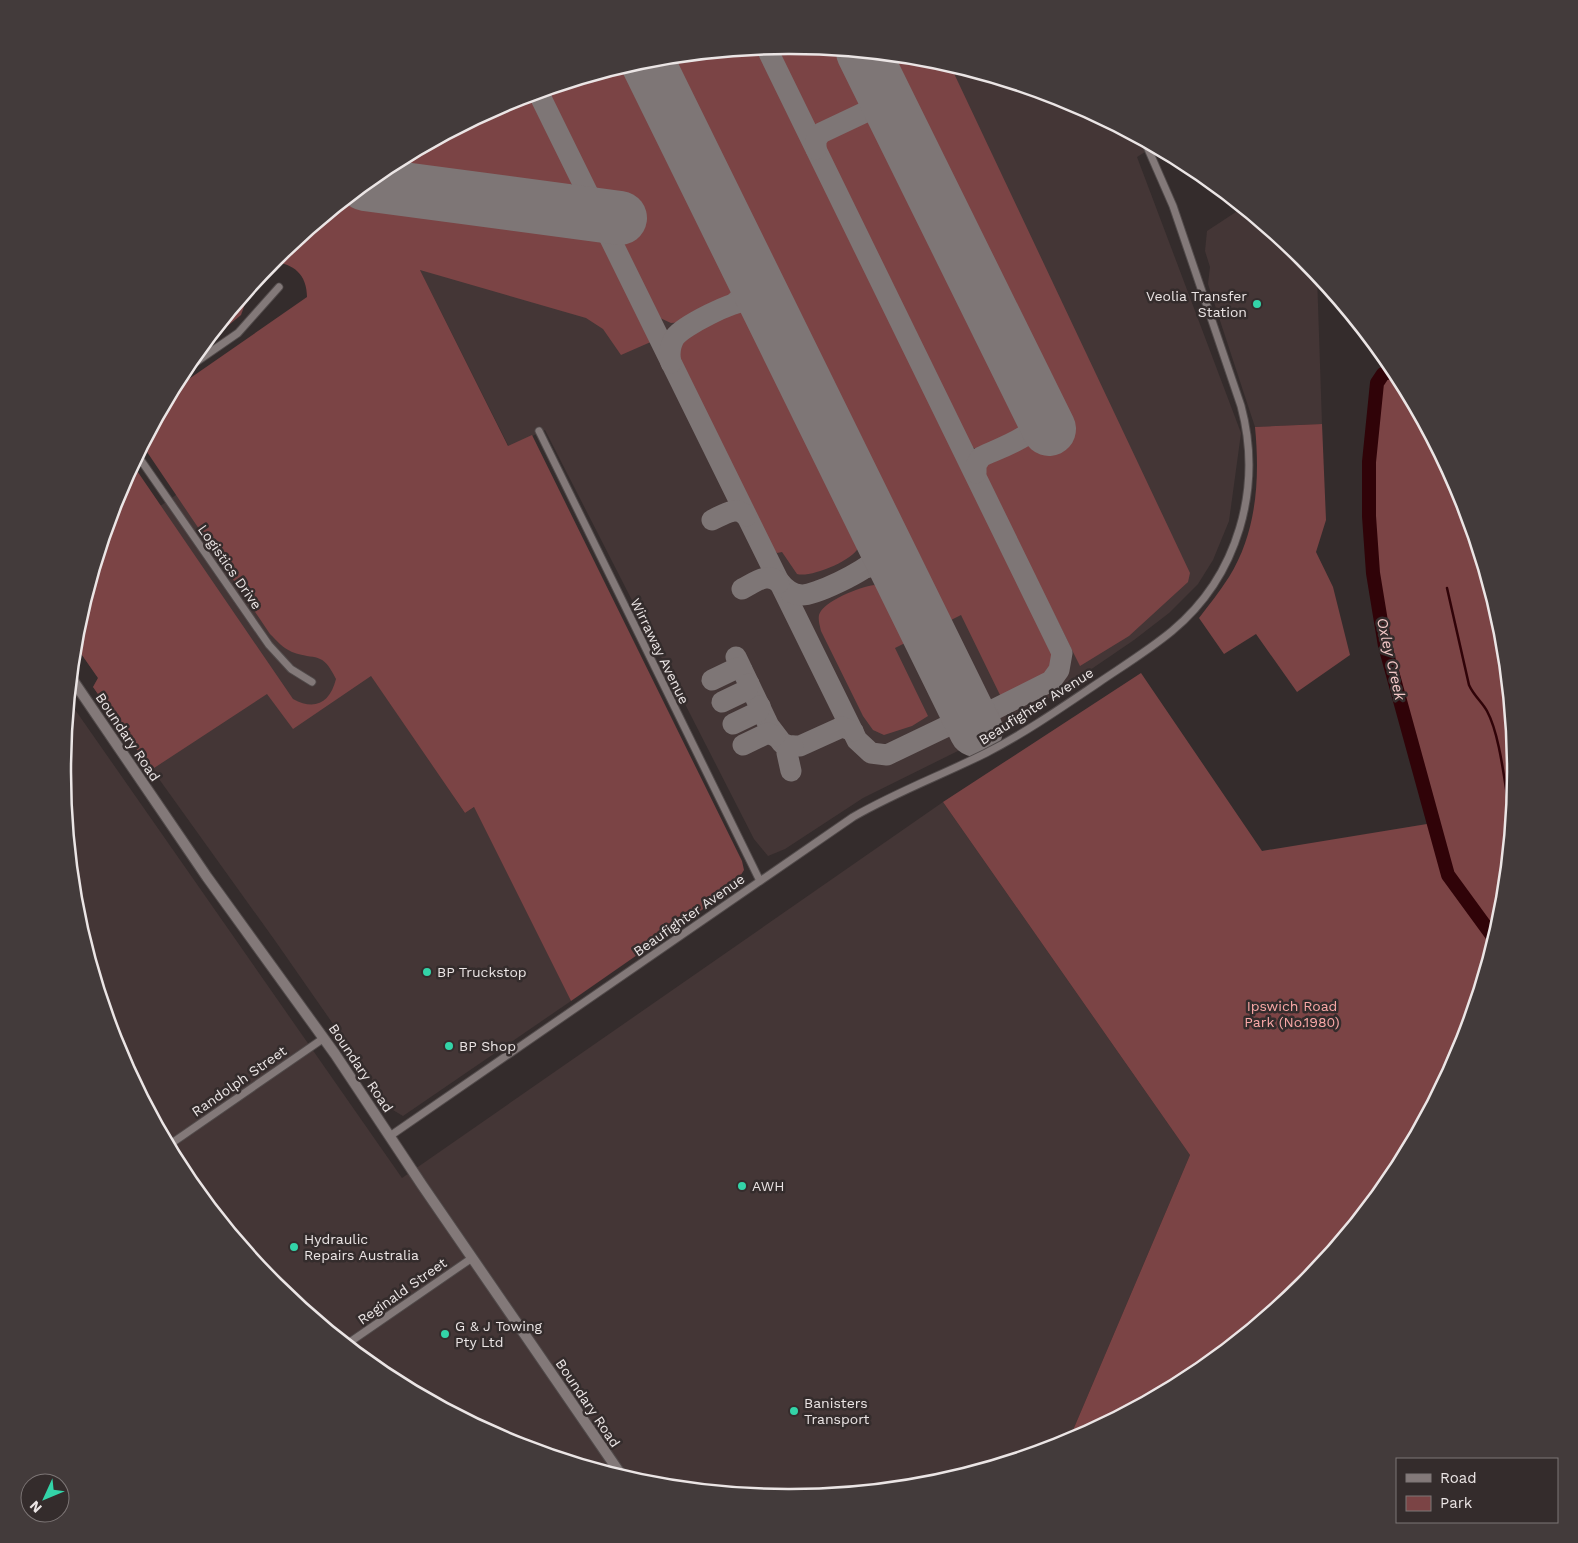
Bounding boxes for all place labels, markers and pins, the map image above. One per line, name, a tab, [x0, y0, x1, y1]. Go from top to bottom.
place label: Veolia Transfer Station	[1146, 288, 1247, 320]
marker: Veolia Transfer Station	[1251, 298, 1263, 310]
place label: BP Truckstop	[437, 964, 527, 980]
marker: BP Truckstop	[421, 966, 433, 978]
place label: BP Shop	[459, 1038, 516, 1054]
marker: BP Shop	[443, 1040, 455, 1052]
place label: AWH	[752, 1178, 784, 1194]
marker: AWH	[736, 1180, 748, 1192]
place label: Hydraulic Repairs Australia	[304, 1231, 419, 1263]
marker: Hydraulic Repairs Australia	[288, 1241, 300, 1253]
place label: G & J Towing Pty Ltd	[455, 1318, 543, 1350]
marker: G & J Towing Pty Ltd	[439, 1328, 451, 1340]
place label: Banisters Transport	[804, 1395, 869, 1427]
marker: Banisters Transport	[788, 1405, 800, 1417]

